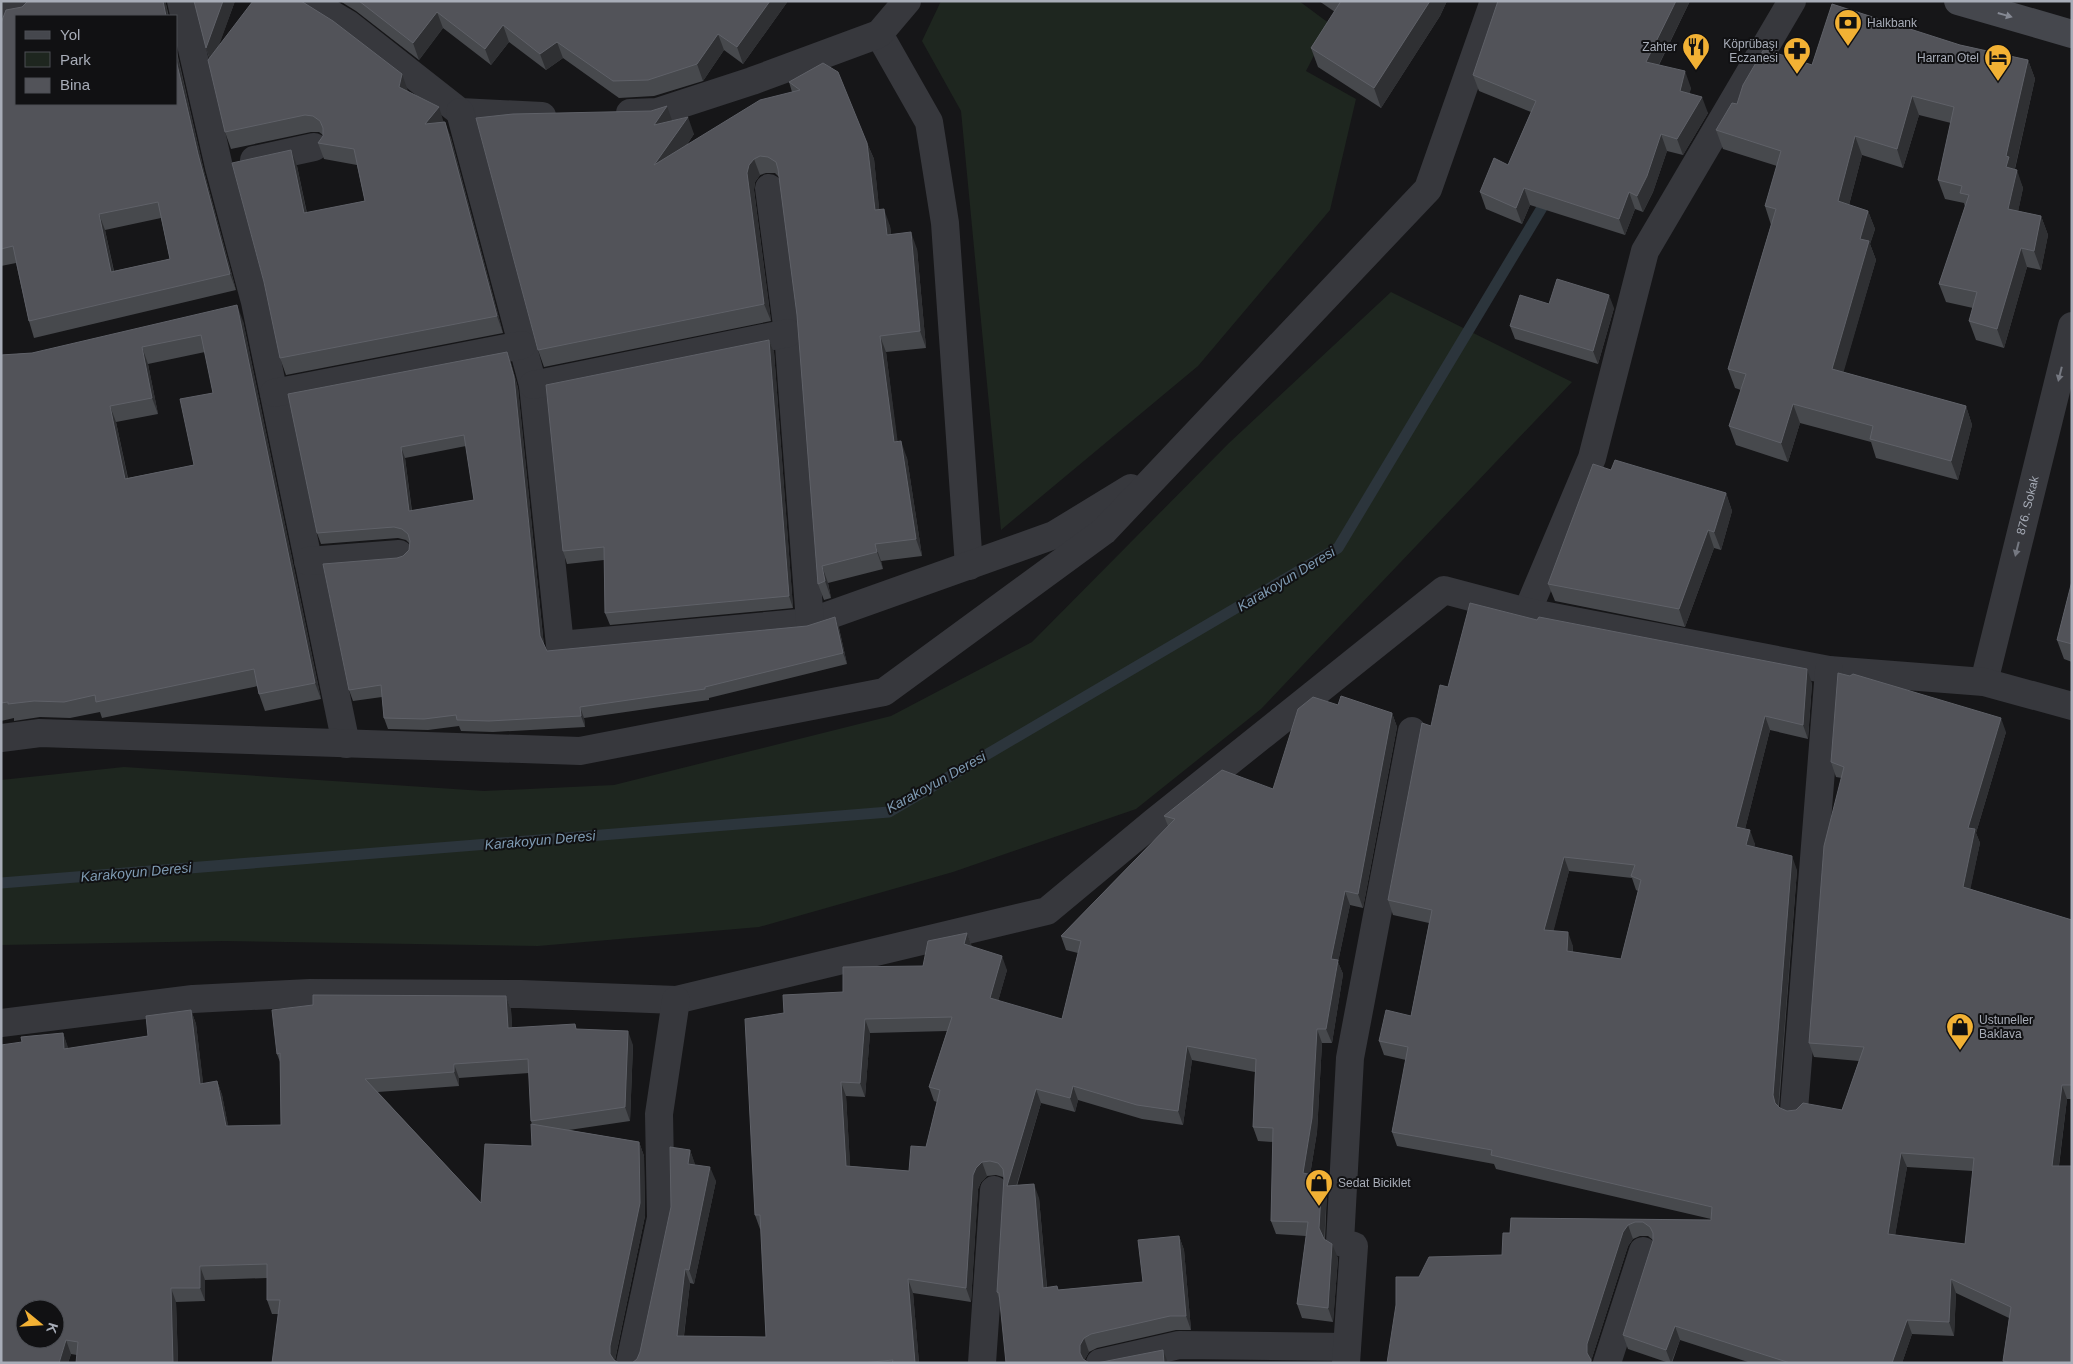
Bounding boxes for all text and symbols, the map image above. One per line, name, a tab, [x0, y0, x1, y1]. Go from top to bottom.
bank icon: Halkbank	[1833, 8, 1863, 47]
one-way arrow	[1997, 11, 2012, 19]
legend	[15, 15, 178, 105]
place label: Halkbank	[1867, 16, 1918, 30]
text: Yol	[60, 26, 80, 43]
restaurant icon: Zahter	[1681, 32, 1711, 71]
pharmacy icon: Köprübaşı Eczanesi	[1782, 36, 1812, 75]
place label: Köprübaşı Eczanesi	[1723, 37, 1778, 65]
place label: Zahter	[1642, 40, 1677, 54]
hotel icon: Harran Otel	[1983, 43, 2013, 82]
text: Park	[60, 51, 91, 68]
place label: Harran Otel	[1917, 51, 1979, 65]
text: Bina	[60, 76, 91, 93]
one-way arrow	[2056, 366, 2064, 381]
street label: 876. Sokak	[2014, 473, 2042, 536]
one-way arrow	[2013, 541, 2021, 556]
water label: Karakoyun Deresi	[1234, 543, 1339, 615]
water label: Karakoyun Deresi	[883, 748, 989, 816]
water label: Karakoyun Deresi	[484, 827, 597, 853]
water label: Karakoyun Deresi	[80, 859, 193, 885]
shop icon: Ustuneller Baklava	[1945, 1012, 1975, 1051]
place label: Ustuneller Baklava	[1979, 1013, 2033, 1041]
shop icon: Sedat Biciklet	[1304, 1168, 1334, 1207]
place label: Sedat Biciklet	[1338, 1176, 1411, 1190]
north arrow	[15, 1299, 65, 1349]
text: K	[43, 1321, 62, 1335]

